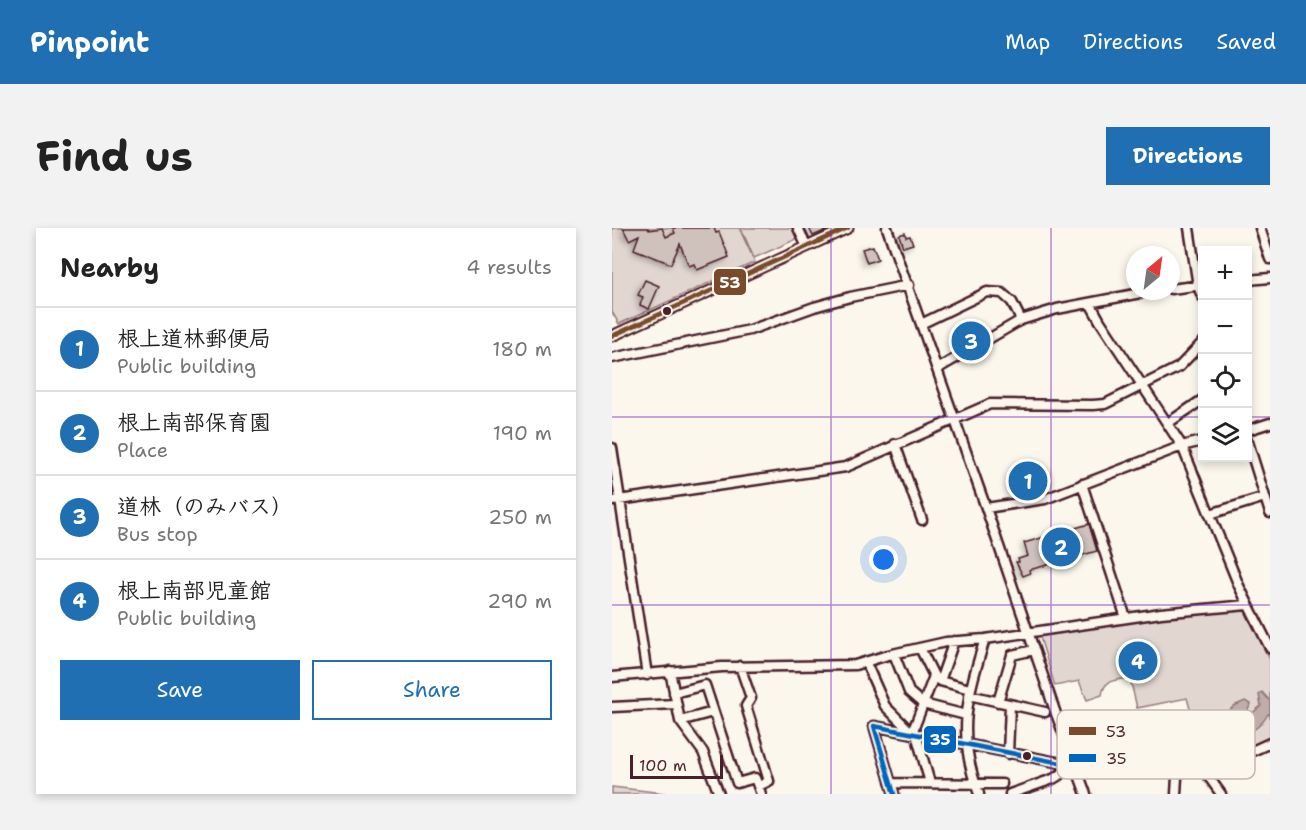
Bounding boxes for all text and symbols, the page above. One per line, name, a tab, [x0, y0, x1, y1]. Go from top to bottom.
text: Pinpoint	[30, 23, 149, 61]
text: Map	[1005, 28, 1050, 56]
text: Directions	[1083, 28, 1183, 56]
text: Saved	[1216, 28, 1276, 56]
button: Directions	[1106, 127, 1270, 185]
text: Find us	[36, 128, 193, 184]
north arrow	[1126, 246, 1180, 300]
map controls	[1198, 246, 1252, 462]
button: +	[1198, 246, 1252, 300]
text: Nearby	[60, 250, 159, 285]
text: 4 results	[466, 254, 552, 280]
line badge: 53	[713, 268, 747, 296]
text: 53	[720, 272, 740, 293]
button: −	[1198, 300, 1252, 354]
unlabelled marker	[661, 305, 673, 317]
pin: 3	[952, 318, 990, 364]
text: 根上道林郵便局	[117, 324, 271, 353]
text: 1	[75, 336, 84, 362]
text: 180 m	[492, 336, 552, 362]
text: Public building	[117, 353, 256, 379]
button: locate	[1198, 354, 1252, 408]
text: 根上南部保育園	[117, 408, 271, 437]
button: layers	[1198, 408, 1252, 462]
text: 2	[73, 420, 87, 446]
text: 190 m	[493, 420, 552, 446]
text: Place	[117, 437, 168, 463]
pin: 1	[1008, 458, 1048, 504]
text: 道林（のみバス）	[117, 492, 293, 521]
text: 3	[73, 504, 87, 530]
text: 250 m	[488, 504, 552, 530]
text: Bus stop	[117, 521, 198, 547]
pin: 2	[1042, 524, 1080, 570]
your location	[869, 545, 898, 574]
text: 根上南部児童館	[117, 576, 271, 605]
text: 4	[73, 588, 87, 614]
text: 290 m	[487, 588, 552, 614]
text: Public building	[117, 605, 256, 631]
pin: 4	[1118, 638, 1158, 684]
button: Save	[60, 660, 300, 720]
button: Share	[312, 660, 552, 720]
legend	[1057, 710, 1255, 779]
text: 53	[1106, 721, 1126, 742]
line badge: 35	[923, 725, 957, 754]
text: 35	[929, 729, 951, 750]
text: 35	[1106, 748, 1127, 769]
unlabelled marker	[1021, 750, 1033, 762]
scale bar	[630, 752, 723, 780]
text: 100 m	[639, 755, 687, 776]

